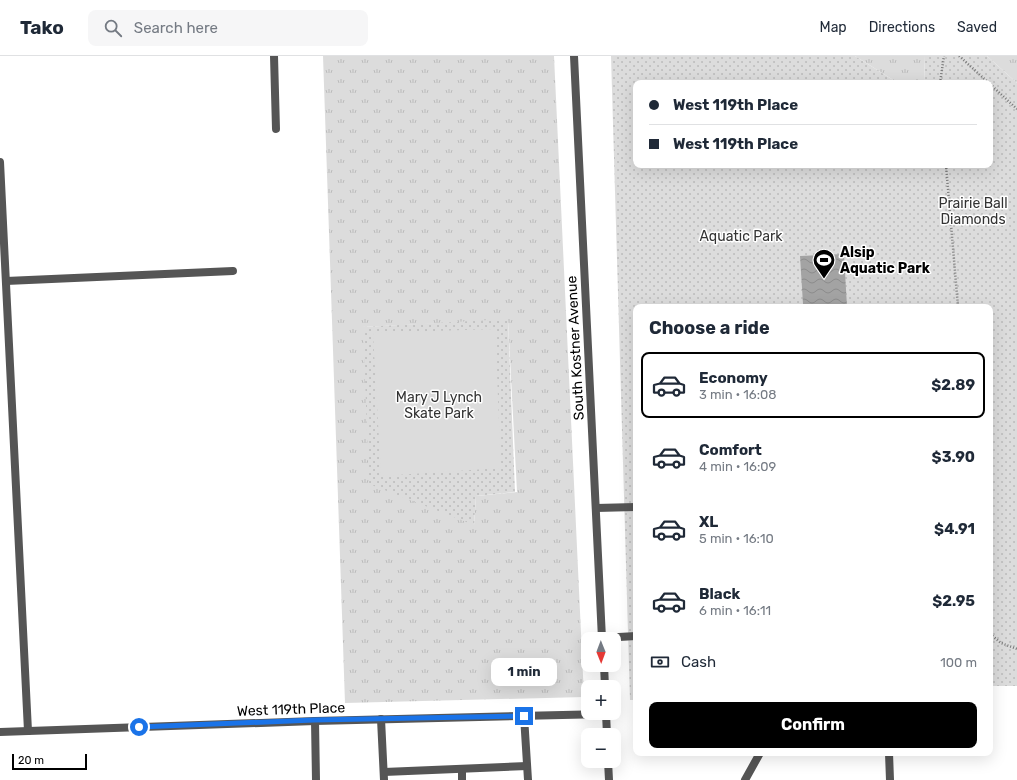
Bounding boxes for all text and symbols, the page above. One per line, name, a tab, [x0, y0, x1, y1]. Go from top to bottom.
search box	[88, 10, 368, 46]
text: Tako	[20, 16, 64, 39]
icon: search	[102, 17, 124, 39]
text: Search here	[134, 19, 218, 37]
text: Map	[820, 19, 847, 36]
text: Directions	[869, 19, 935, 36]
text: Saved	[957, 19, 997, 36]
text: West 119th Place	[673, 96, 798, 114]
text: West 119th Place	[673, 135, 798, 153]
park label: Prairie Ball Diamonds	[938, 195, 1008, 228]
park label: Aquatic Park	[700, 228, 783, 245]
place label: Alsip Aquatic Park	[840, 244, 931, 277]
sports icon: Alsip Aquatic Park	[811, 247, 837, 280]
street label: South Kostner Avenue	[563, 275, 588, 421]
text: Choose a ride	[649, 317, 770, 339]
icon: car	[651, 367, 687, 403]
text: Economy	[699, 369, 768, 387]
text: $2.89	[931, 376, 975, 394]
text: 3 min · 16:08	[699, 387, 777, 402]
park label: Mary J Lynch Skate Park	[396, 389, 482, 422]
icon: car	[651, 439, 687, 475]
text: Comfort	[699, 441, 762, 459]
text: $3.90	[932, 448, 975, 466]
text: 4 min · 16:09	[699, 459, 776, 474]
icon: car	[651, 511, 687, 547]
text: XL	[699, 513, 718, 531]
text: $4.91	[934, 520, 975, 538]
text: 5 min · 16:10	[699, 531, 774, 546]
icon: car	[651, 583, 687, 619]
text: Black	[699, 585, 740, 603]
text: $2.95	[932, 592, 975, 610]
text: 6 min · 16:11	[699, 603, 771, 618]
north arrow	[581, 632, 621, 672]
map controls	[581, 632, 621, 768]
icon: cash	[649, 651, 671, 673]
text: Cash	[681, 653, 716, 671]
text: 100 m	[940, 655, 977, 670]
callout: 1 min	[491, 658, 557, 686]
text: 1 min	[507, 664, 541, 679]
button: +	[581, 680, 621, 720]
street label: West 119th Place	[237, 699, 346, 720]
button: Confirm	[649, 702, 977, 748]
route end	[515, 707, 533, 725]
route start	[130, 718, 148, 736]
button: −	[581, 728, 621, 768]
scale bar	[12, 752, 87, 771]
text: 20 m	[18, 754, 44, 767]

